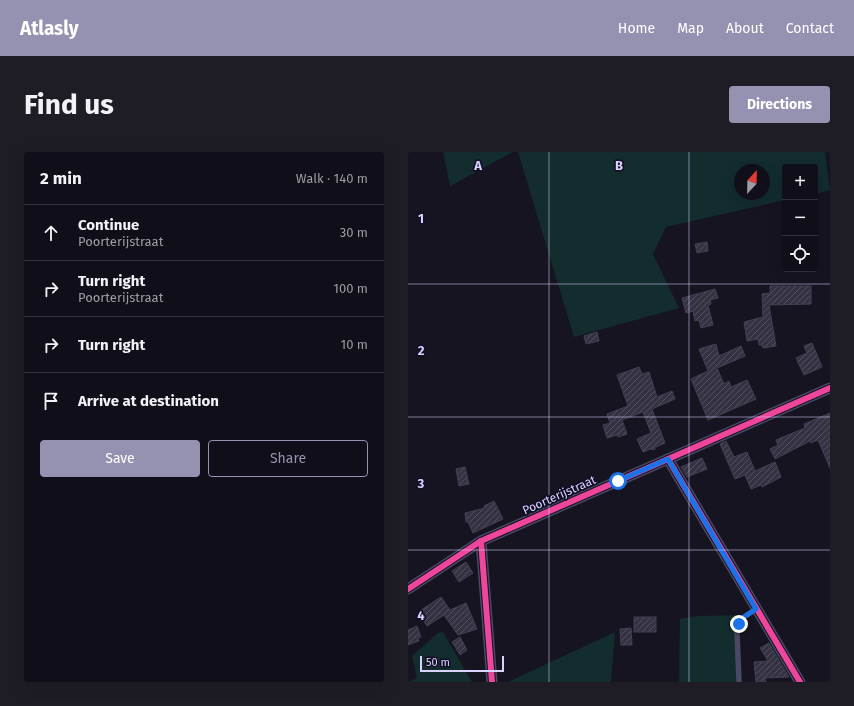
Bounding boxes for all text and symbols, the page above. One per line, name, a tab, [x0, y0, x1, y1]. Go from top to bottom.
text: Atlasly	[20, 17, 79, 40]
text: Home	[618, 20, 655, 37]
text: Map	[677, 20, 704, 37]
text: About	[726, 20, 764, 37]
text: Contact	[786, 20, 834, 37]
button: Directions	[729, 86, 830, 123]
text: Find us	[24, 88, 114, 121]
text: A	[473, 158, 482, 173]
text: B	[615, 158, 623, 173]
north arrow	[734, 164, 770, 200]
map controls	[782, 164, 818, 272]
button: +	[782, 164, 818, 200]
text: 2 min	[40, 168, 82, 189]
text: Walk · 140 m	[296, 171, 368, 186]
button: −	[782, 200, 818, 236]
text: 1	[418, 211, 424, 226]
text: Continue	[78, 216, 139, 234]
icon: ahead	[40, 222, 62, 244]
text: 30 m	[340, 225, 368, 240]
text: Poorterijstraat	[78, 234, 163, 249]
button: locate	[782, 236, 818, 272]
text: Turn right	[78, 272, 145, 290]
icon: right	[40, 278, 62, 300]
text: 100 m	[333, 281, 368, 296]
text: Poorterijstraat	[78, 290, 163, 305]
icon: right	[40, 334, 62, 356]
text: Turn right	[78, 336, 145, 354]
text: 10 m	[341, 337, 368, 352]
text: 2	[418, 343, 425, 358]
icon: arrive	[40, 390, 62, 412]
text: Arrive at destination	[78, 392, 219, 410]
button: Save	[40, 440, 200, 477]
button: Share	[208, 440, 368, 477]
street label: Poorterijstraat	[520, 472, 598, 517]
route start	[609, 472, 627, 490]
text: 3	[417, 476, 425, 491]
text: 4	[417, 608, 425, 623]
route end	[730, 615, 748, 633]
scale bar	[420, 654, 504, 673]
text: 50 m	[426, 656, 450, 669]

